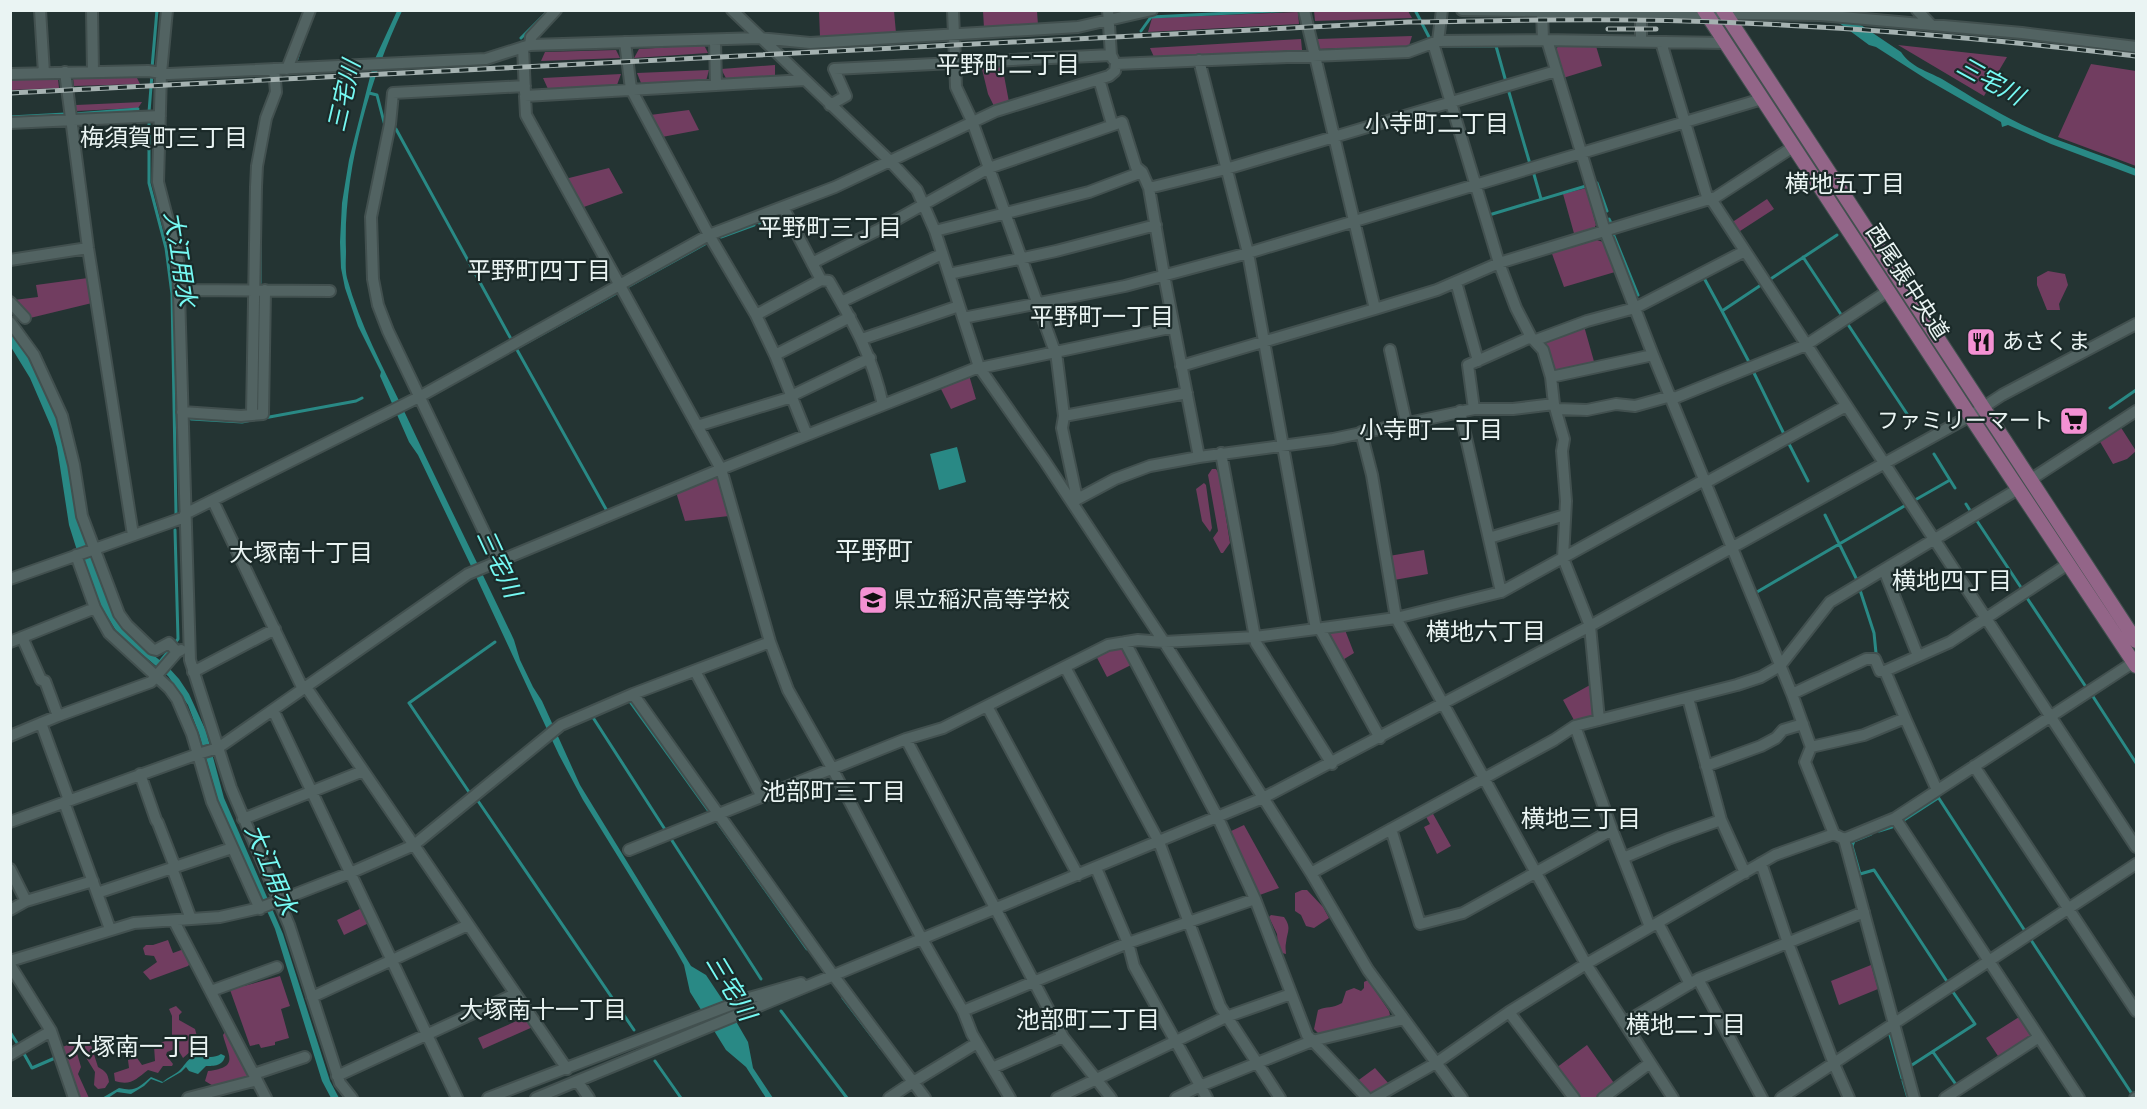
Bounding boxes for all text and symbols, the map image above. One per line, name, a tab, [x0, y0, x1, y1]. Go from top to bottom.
water label: 三宅川	[1953, 52, 2031, 111]
district label: 平野町二丁目	[936, 53, 1080, 78]
water label: 三宅川	[323, 55, 365, 134]
district label: 小寺町二丁目	[1365, 112, 1509, 137]
district label: 梅須賀町三丁目	[80, 125, 248, 151]
district label: 横地五丁目	[1785, 171, 1905, 197]
water label: 大江用水	[160, 209, 201, 311]
district label: 平野町三丁目	[758, 216, 902, 241]
street label: 西尾張中央道	[1862, 220, 1953, 343]
district label: 平野町四丁目	[467, 259, 611, 284]
district label: 平野町一丁目	[1030, 305, 1174, 330]
restaurant icon: あさくま	[1965, 326, 1997, 358]
place label: あさくま	[2002, 331, 2090, 353]
supermarket icon: ファミリーマート	[2058, 405, 2090, 437]
place label: ファミリーマート	[1877, 410, 2053, 432]
district label: 小寺町一丁目	[1359, 418, 1503, 443]
water label: 三宅川	[472, 525, 527, 604]
district label: 平野町	[835, 539, 913, 565]
district label: 大塚南十丁目	[229, 540, 373, 566]
district label: 横地四丁目	[1892, 568, 2012, 594]
school or university icon: 県立稲沢高等学校	[857, 584, 889, 616]
place label: 県立稲沢高等学校	[894, 588, 1070, 611]
district label: 横地六丁目	[1426, 619, 1546, 645]
district label: 池部町三丁目	[762, 779, 906, 805]
district label: 横地三丁目	[1521, 806, 1641, 832]
water label: 大江用水	[240, 820, 303, 922]
water label: 三宅川	[701, 950, 762, 1028]
district label: 大塚南十一丁目	[459, 997, 627, 1023]
district label: 池部町二丁目	[1016, 1007, 1160, 1033]
district label: 横地二丁目	[1626, 1012, 1746, 1038]
district label: 大塚南一丁目	[67, 1034, 211, 1060]

